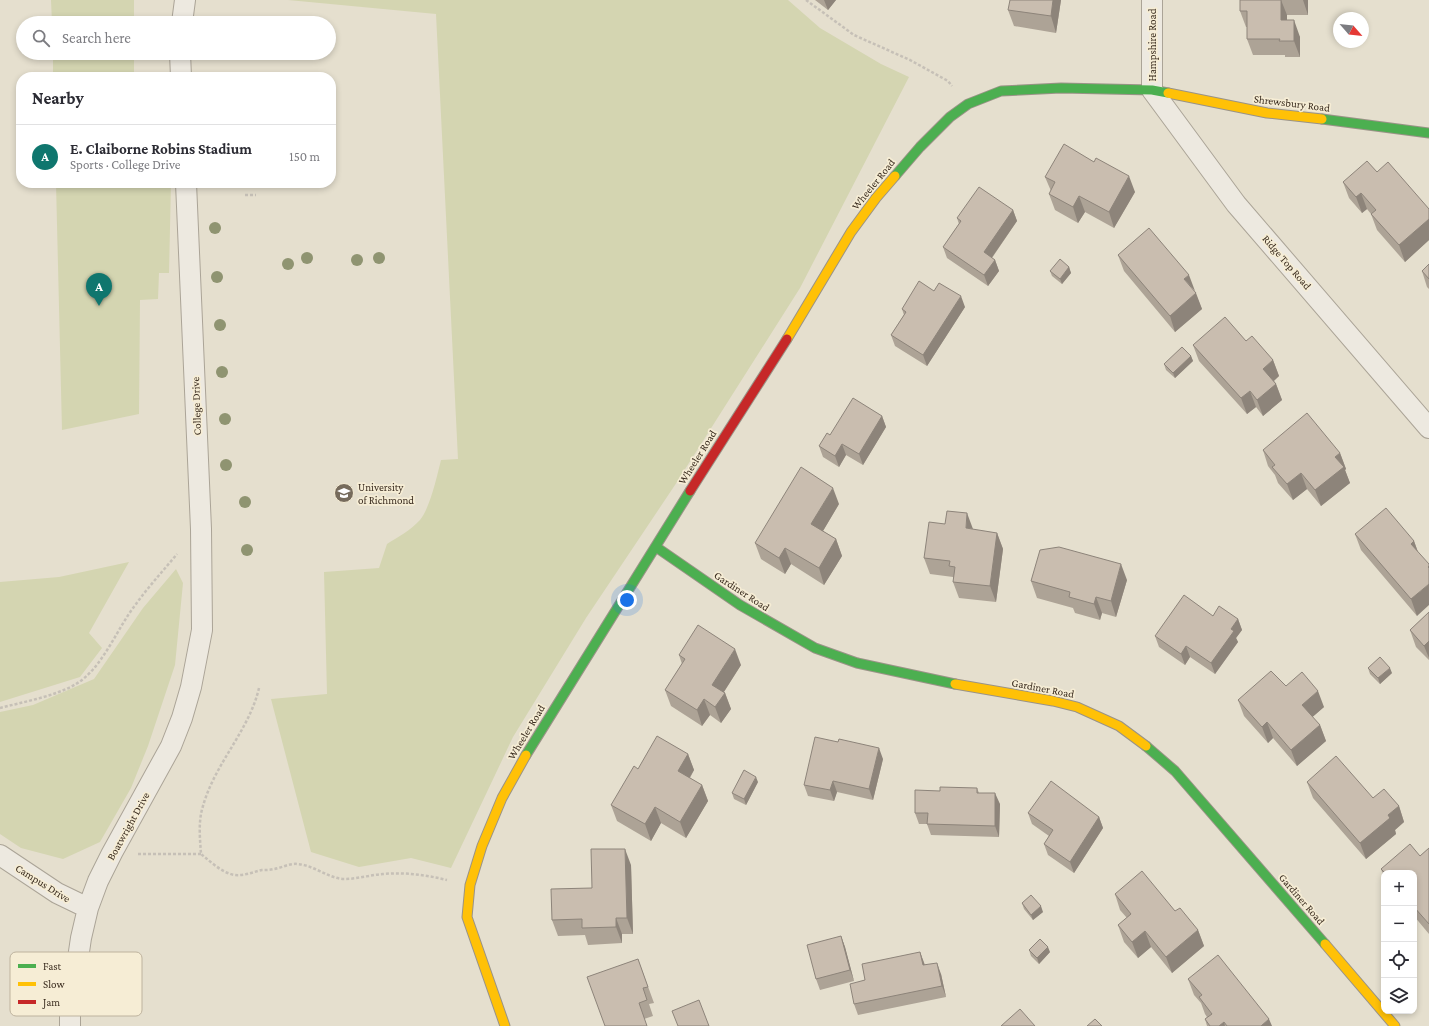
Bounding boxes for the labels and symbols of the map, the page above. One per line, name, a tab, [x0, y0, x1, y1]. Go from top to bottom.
street label: Hampshire Road	[1146, 8, 1159, 81]
north arrow	[1333, 12, 1369, 48]
street label: Shrewsbury Road	[1253, 92, 1331, 115]
street label: Wheeler Road	[849, 156, 897, 212]
street label: Ridge Top Road	[1259, 232, 1314, 292]
pin: A	[86, 273, 112, 306]
street label: College Drive	[189, 376, 204, 435]
street label: Wheeler Road	[676, 427, 719, 486]
place label: University of Richmond	[358, 481, 414, 506]
school or university icon: University of Richmond	[333, 482, 355, 504]
street label: Gardiner Road	[712, 569, 772, 613]
your location	[617, 590, 637, 610]
street label: Gardiner Road	[1011, 676, 1075, 700]
street label: Wheeler Road	[505, 702, 547, 762]
street label: Boatwright Drive	[104, 790, 153, 863]
street label: Campus Drive	[13, 861, 73, 906]
street label: Gardiner Road	[1277, 871, 1327, 927]
legend	[10, 952, 142, 1016]
text: Fast	[43, 960, 62, 972]
text: Slow	[43, 978, 65, 990]
text: Jam	[42, 996, 60, 1009]

